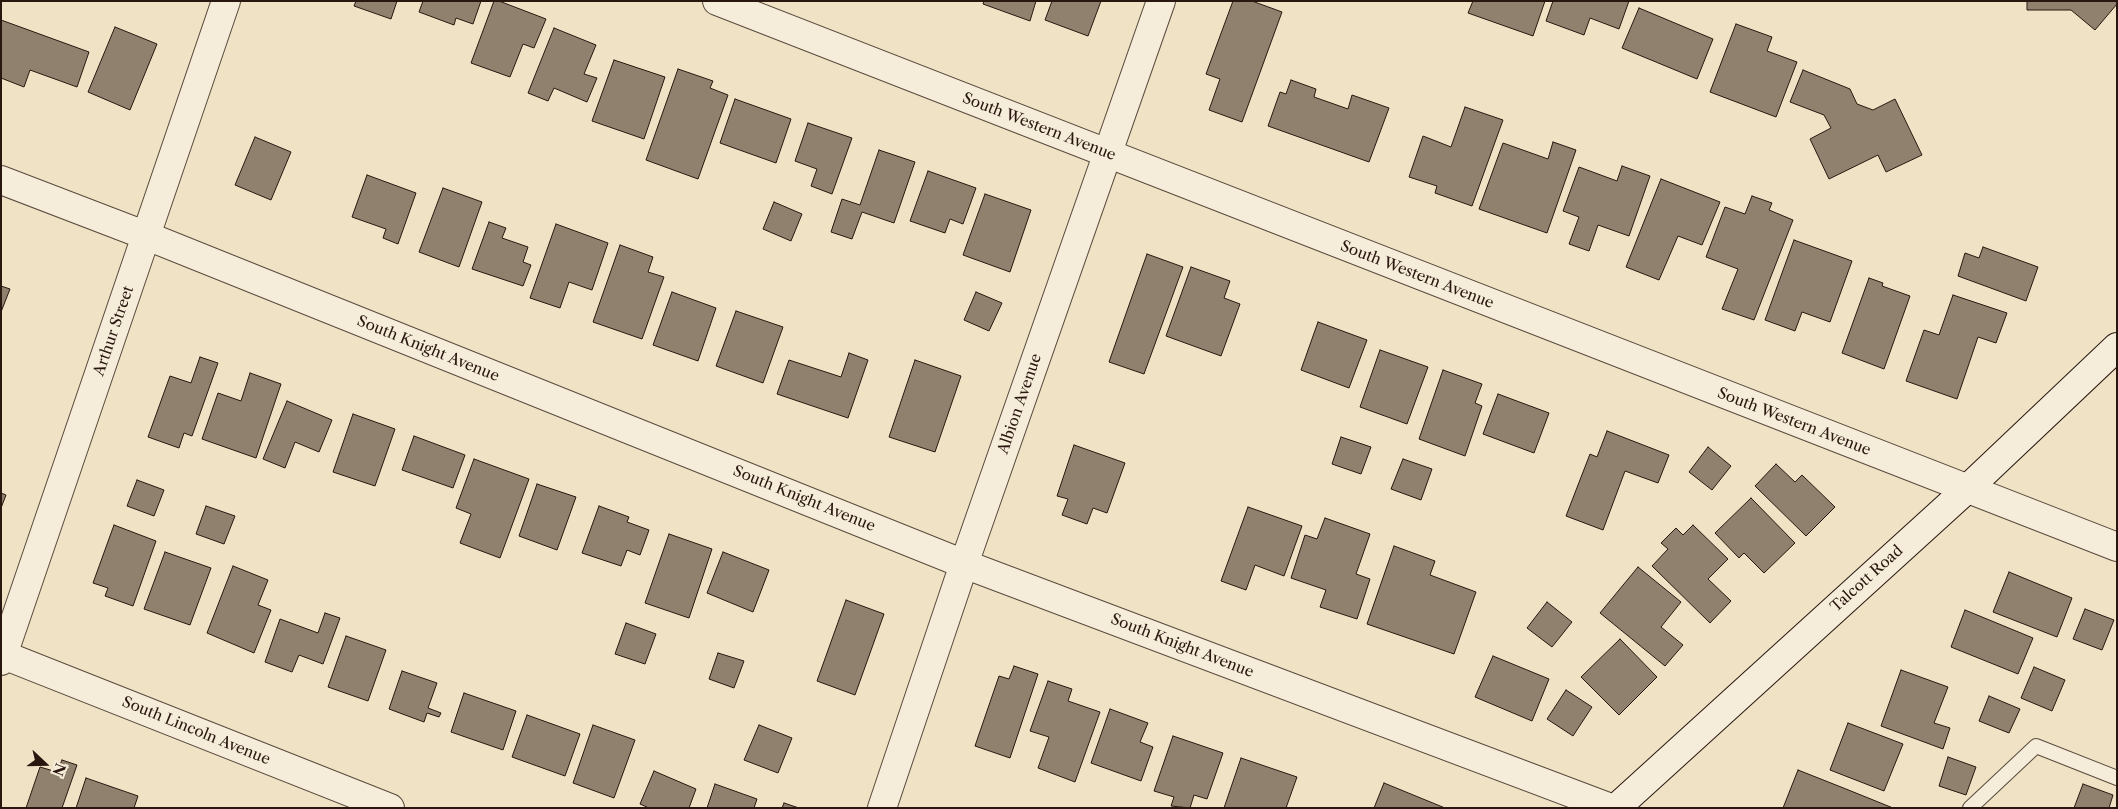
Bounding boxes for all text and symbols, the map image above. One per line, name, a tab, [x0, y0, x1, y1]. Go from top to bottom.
street label: South Western Avenue	[960, 89, 1118, 165]
street label: South Western Avenue	[1338, 237, 1496, 313]
street label: Arthur Street	[90, 284, 138, 378]
street label: South Knight Avenue	[354, 312, 502, 386]
street label: Albion Avenue	[994, 351, 1046, 457]
street label: South Western Avenue	[1715, 384, 1873, 460]
street label: South Knight Avenue	[730, 462, 878, 536]
street label: Talcott Road	[1827, 542, 1907, 616]
street label: South Knight Avenue	[1108, 610, 1256, 682]
street label: South Lincoln Avenue	[119, 693, 273, 769]
north arrow	[20, 739, 70, 789]
text: N	[48, 760, 70, 778]

